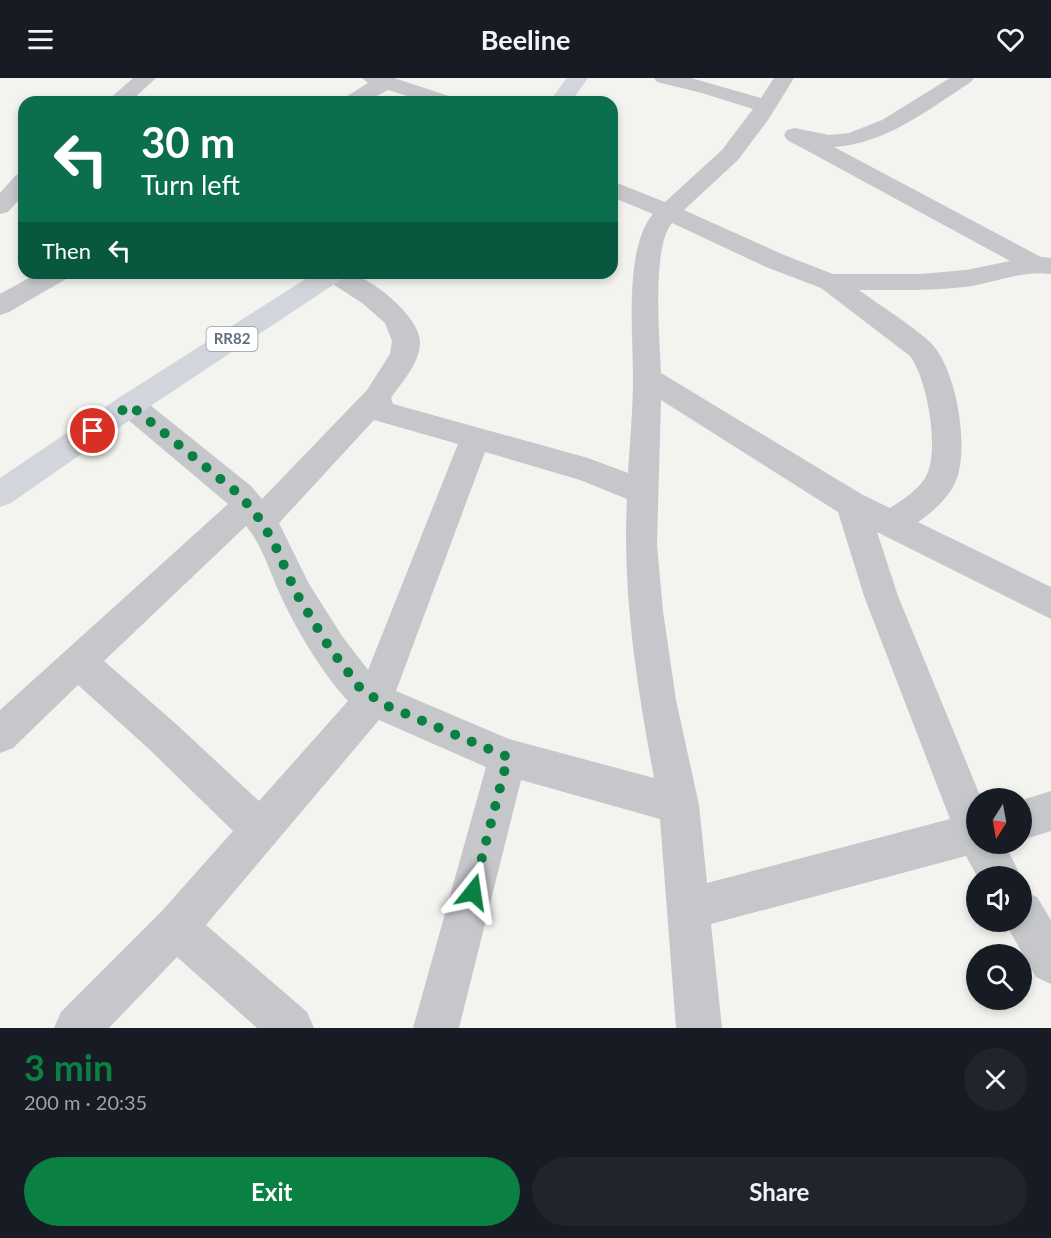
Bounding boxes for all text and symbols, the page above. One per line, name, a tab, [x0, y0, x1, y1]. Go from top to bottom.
icon: menu	[24, 23, 57, 56]
text: Beeline	[481, 23, 570, 56]
icon: heart	[994, 23, 1027, 56]
text: 30 m	[141, 117, 235, 167]
icon: left	[42, 120, 120, 198]
text: Turn left	[141, 168, 240, 201]
icon: left	[103, 234, 136, 267]
text: Then	[42, 237, 91, 264]
road number: RR82	[206, 327, 258, 351]
pin	[67, 405, 118, 456]
icon: arrive	[76, 414, 109, 447]
north arrow	[966, 788, 1032, 854]
map controls	[966, 788, 1032, 1010]
position arrow	[441, 860, 505, 924]
button: sound	[966, 866, 1032, 932]
button: search	[966, 944, 1032, 1010]
text: 3 min	[24, 1045, 113, 1089]
button: close	[964, 1048, 1027, 1111]
text: 200 m · 20:35	[24, 1090, 147, 1114]
button: Exit	[24, 1157, 520, 1226]
button: Share	[532, 1157, 1027, 1226]

